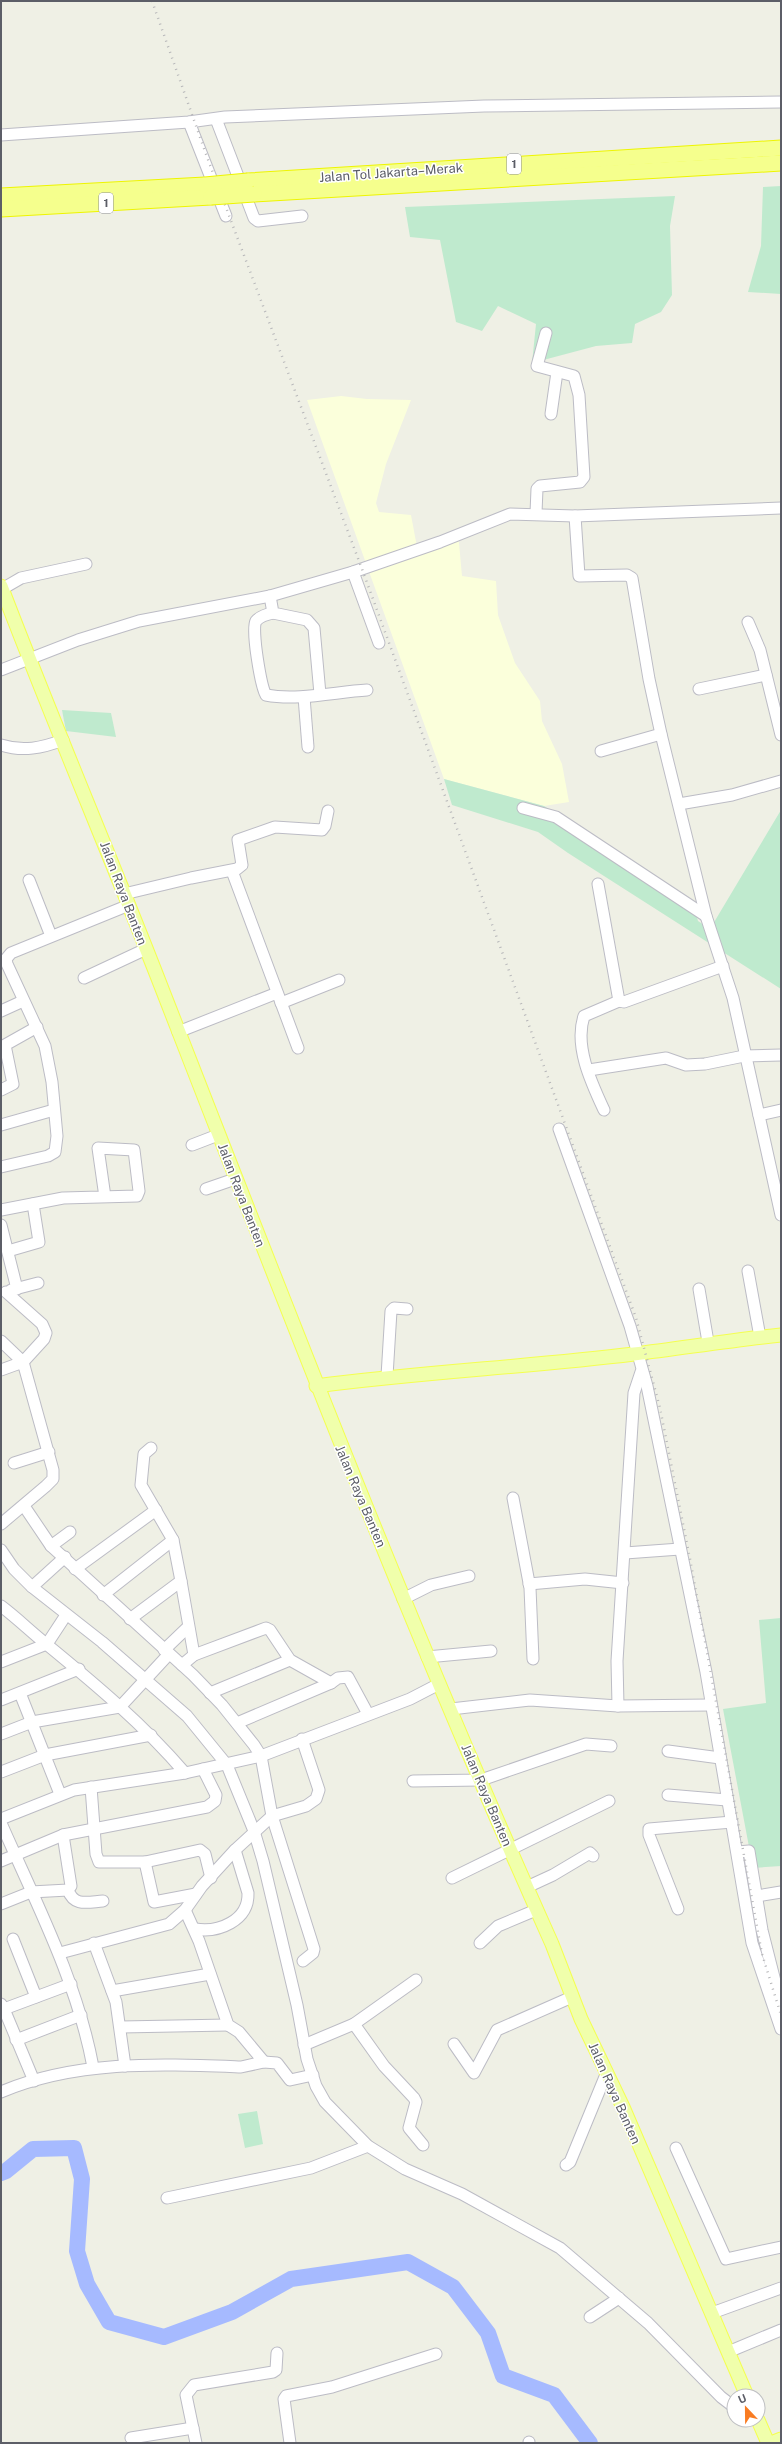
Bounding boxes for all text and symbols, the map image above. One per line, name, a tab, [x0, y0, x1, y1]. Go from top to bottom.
road number: 1	[507, 154, 521, 174]
street label: Jalan Tol Jakarta–Merak	[319, 160, 463, 185]
road number: 1	[99, 193, 113, 213]
street label: Jalan Raya Banten	[97, 839, 150, 947]
street label: Jalan Raya Banten	[215, 1141, 268, 1249]
street label: Jalan Raya Banten	[332, 1443, 389, 1550]
street label: Jalan Raya Banten	[458, 1742, 515, 1849]
street label: Jalan Raya Banten	[585, 2040, 644, 2146]
north arrow	[726, 2388, 766, 2428]
text: U	[736, 2392, 748, 2406]

